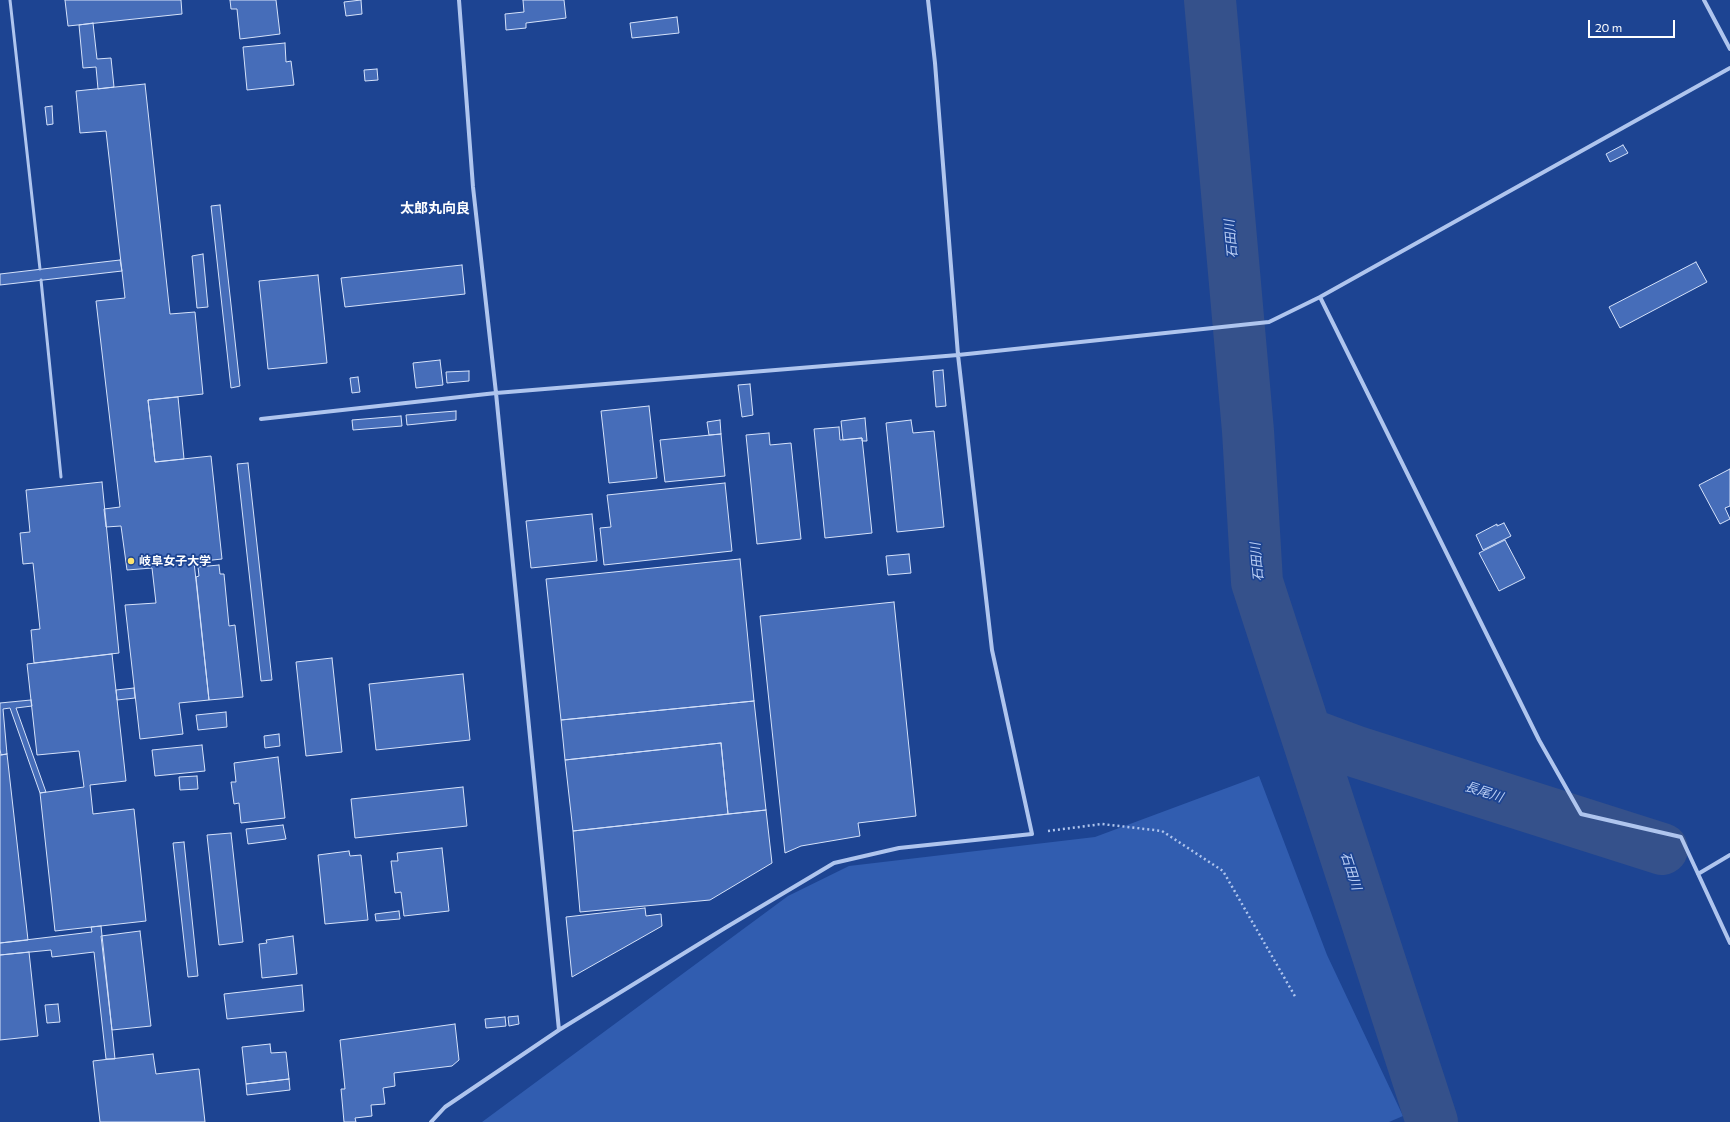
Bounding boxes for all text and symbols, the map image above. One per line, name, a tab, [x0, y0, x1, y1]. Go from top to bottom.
scale bar	[1590, 12, 1677, 38]
text: 20 m	[1595, 20, 1622, 34]
district label: 太郎丸向良	[400, 200, 470, 216]
water label: 石田川	[1222, 219, 1240, 259]
water label: 石田川	[1248, 542, 1266, 582]
place label: 岐阜女子大学	[139, 554, 211, 568]
marker: 岐阜女子大学	[126, 556, 136, 566]
water label: 長尾川	[1463, 779, 1505, 805]
water label: 石田川	[1338, 850, 1364, 892]

